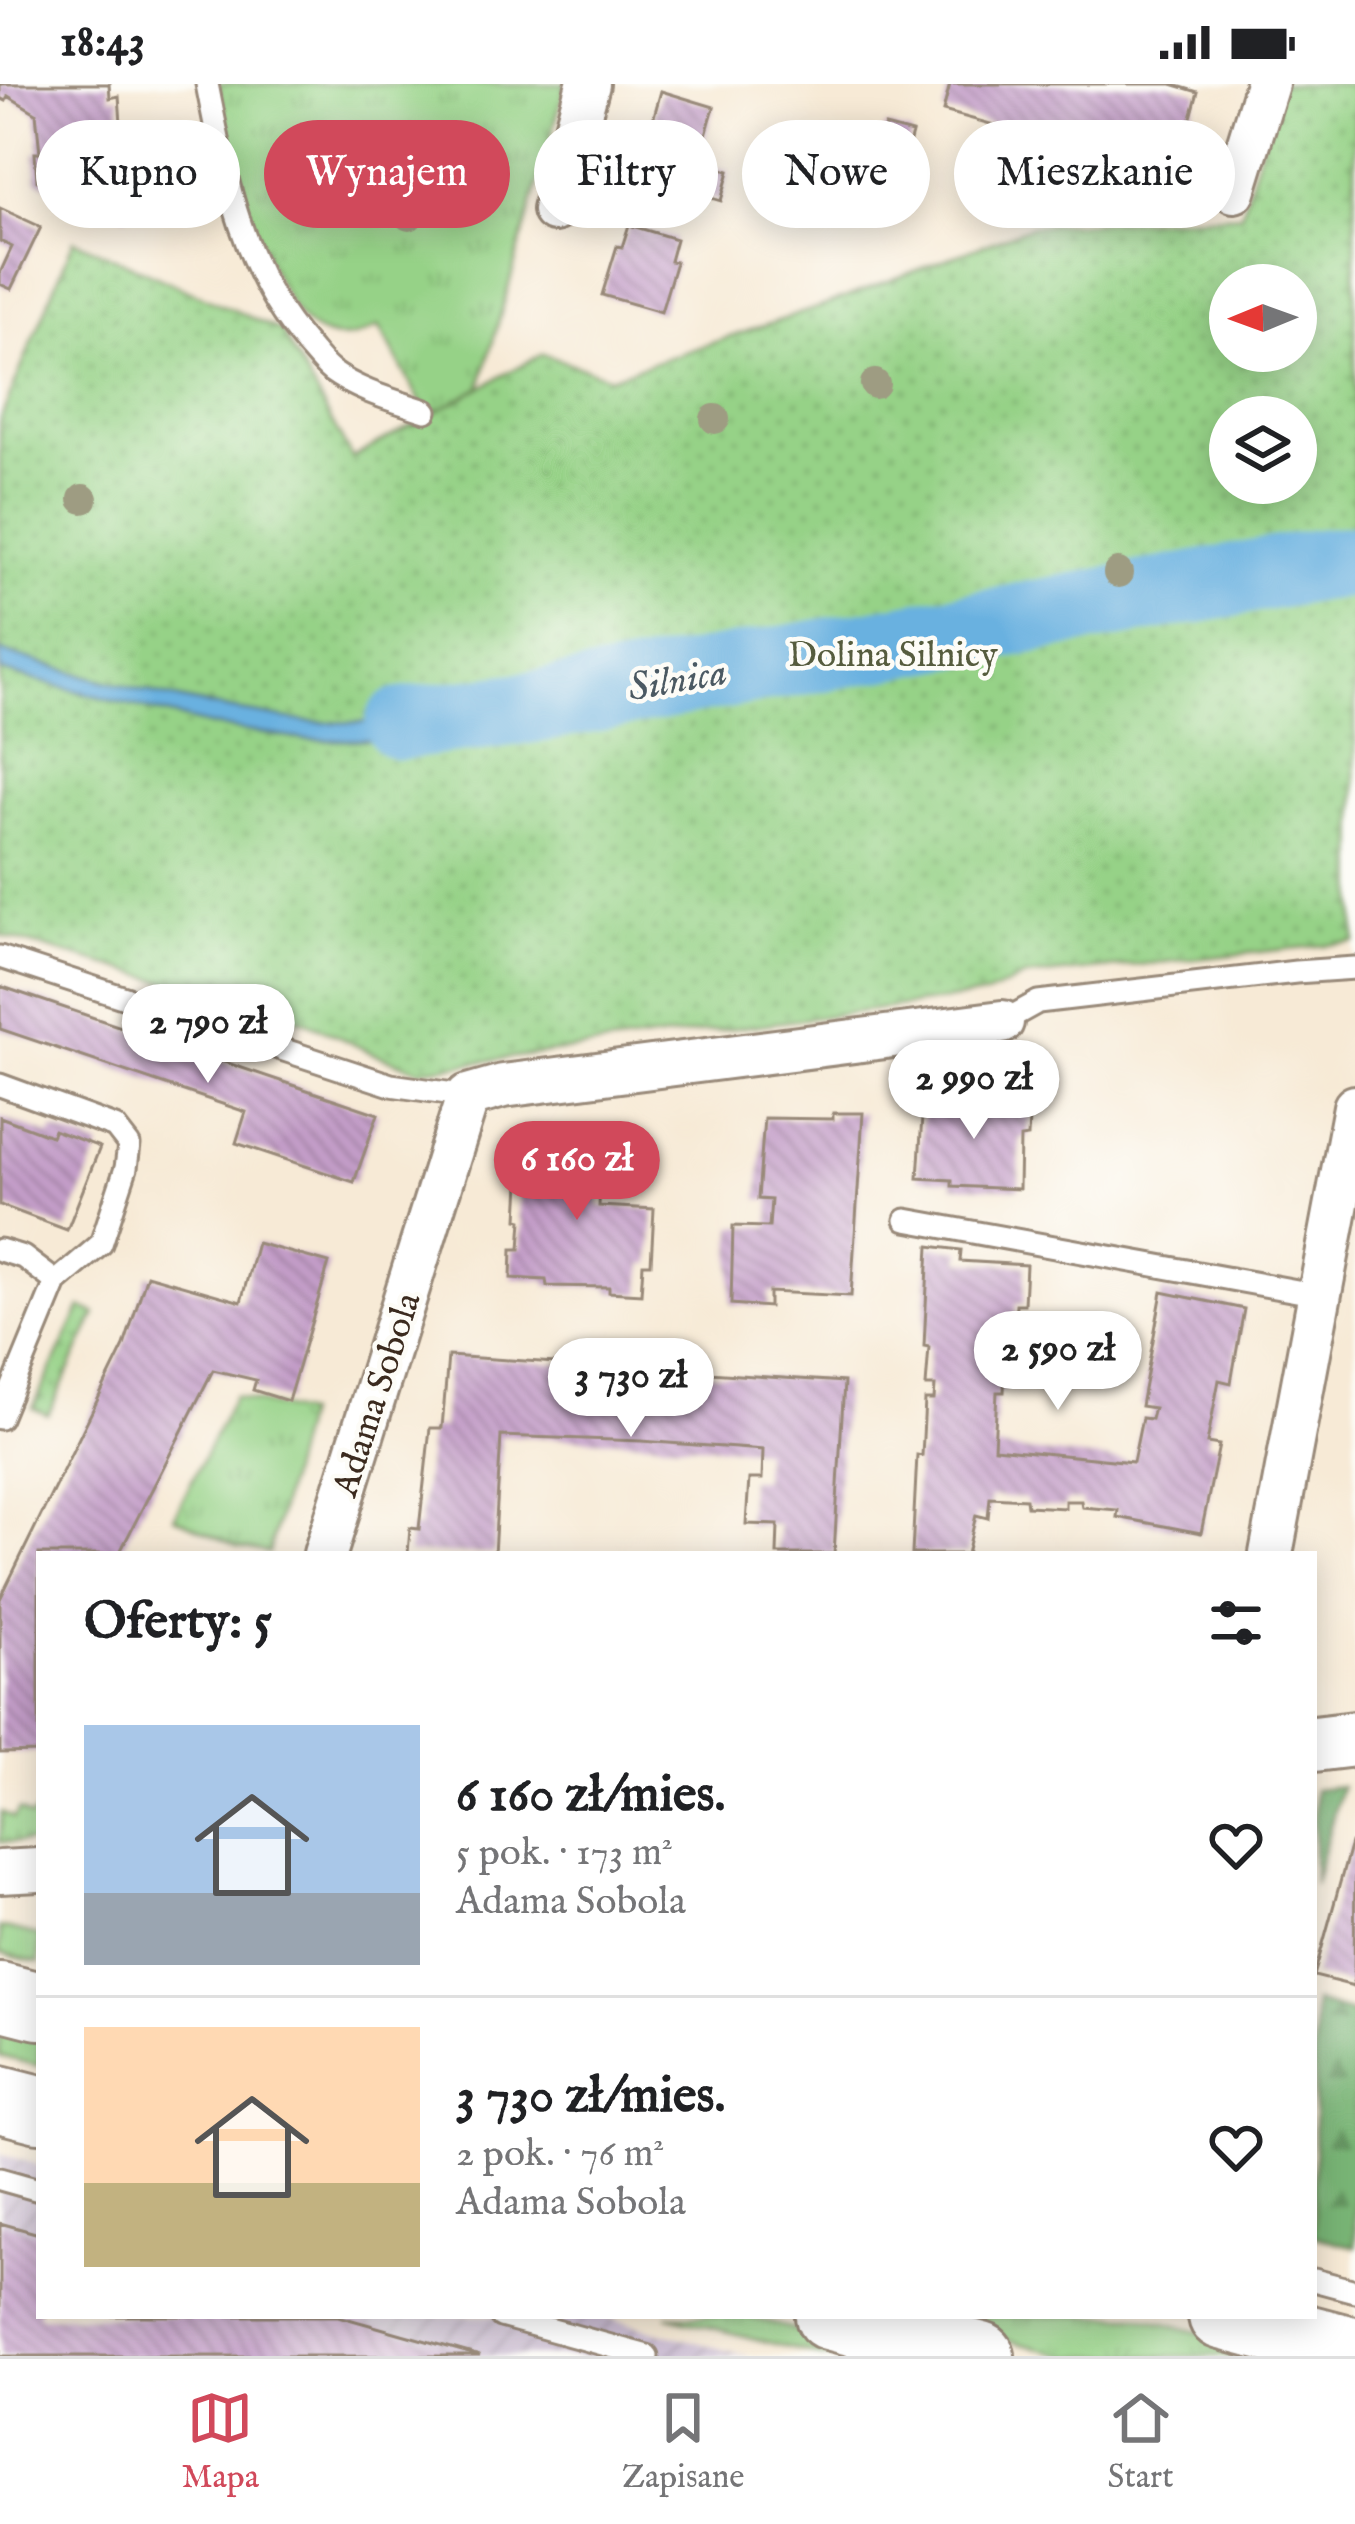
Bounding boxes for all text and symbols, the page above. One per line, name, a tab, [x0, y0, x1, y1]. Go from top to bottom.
text: 18:43	[60, 14, 145, 71]
chip: Kupno	[36, 120, 240, 228]
chip: Wynajem	[264, 120, 510, 228]
chip: Filtry	[534, 120, 718, 228]
chip: Nowe	[742, 120, 930, 228]
chip: Mieszkanie	[954, 120, 1235, 228]
north arrow	[1209, 264, 1317, 372]
map controls	[1209, 264, 1317, 504]
button: layers	[1209, 396, 1317, 504]
park label: Dolina Silnicy	[788, 633, 998, 679]
water label: Silnica	[625, 649, 731, 714]
pin: 2 790 zł	[84, 984, 332, 1086]
text: 2 790 zł	[149, 998, 267, 1047]
pin: 2 990 zł	[850, 1040, 1098, 1142]
text: 2 990 zł	[915, 1054, 1033, 1103]
pin: 6 160 zł	[453, 1121, 701, 1223]
text: 6 160 zł	[521, 1135, 633, 1184]
street label: Adama Sobola	[323, 1287, 433, 1504]
pin: 2 590 zł	[934, 1311, 1182, 1413]
text: 2 590 zł	[1001, 1325, 1115, 1374]
pin: 3 730 zł	[507, 1338, 755, 1440]
text: 3 730 zł	[575, 1352, 687, 1401]
icon: filters	[1203, 1590, 1269, 1656]
text: Oferty: 5	[84, 1591, 272, 1656]
text: 6 160 zł/mies.	[456, 1764, 725, 1829]
icon: home	[180, 1773, 324, 1917]
icon: heart	[1203, 1812, 1269, 1878]
text: 5 pok. · 173 m²	[456, 1829, 673, 1878]
text: Adama Sobola	[456, 1878, 686, 1927]
text: 3 730 zł/mies.	[456, 2065, 725, 2130]
icon: home	[180, 2075, 324, 2219]
icon: heart	[1203, 2114, 1269, 2180]
text: 2 pok. · 76 m²	[456, 2130, 664, 2179]
text: Adama Sobola	[456, 2179, 686, 2228]
tab: Mapa	[181, 2385, 259, 2499]
tab: Zapisane	[622, 2385, 745, 2499]
tab: Start	[1108, 2385, 1174, 2499]

